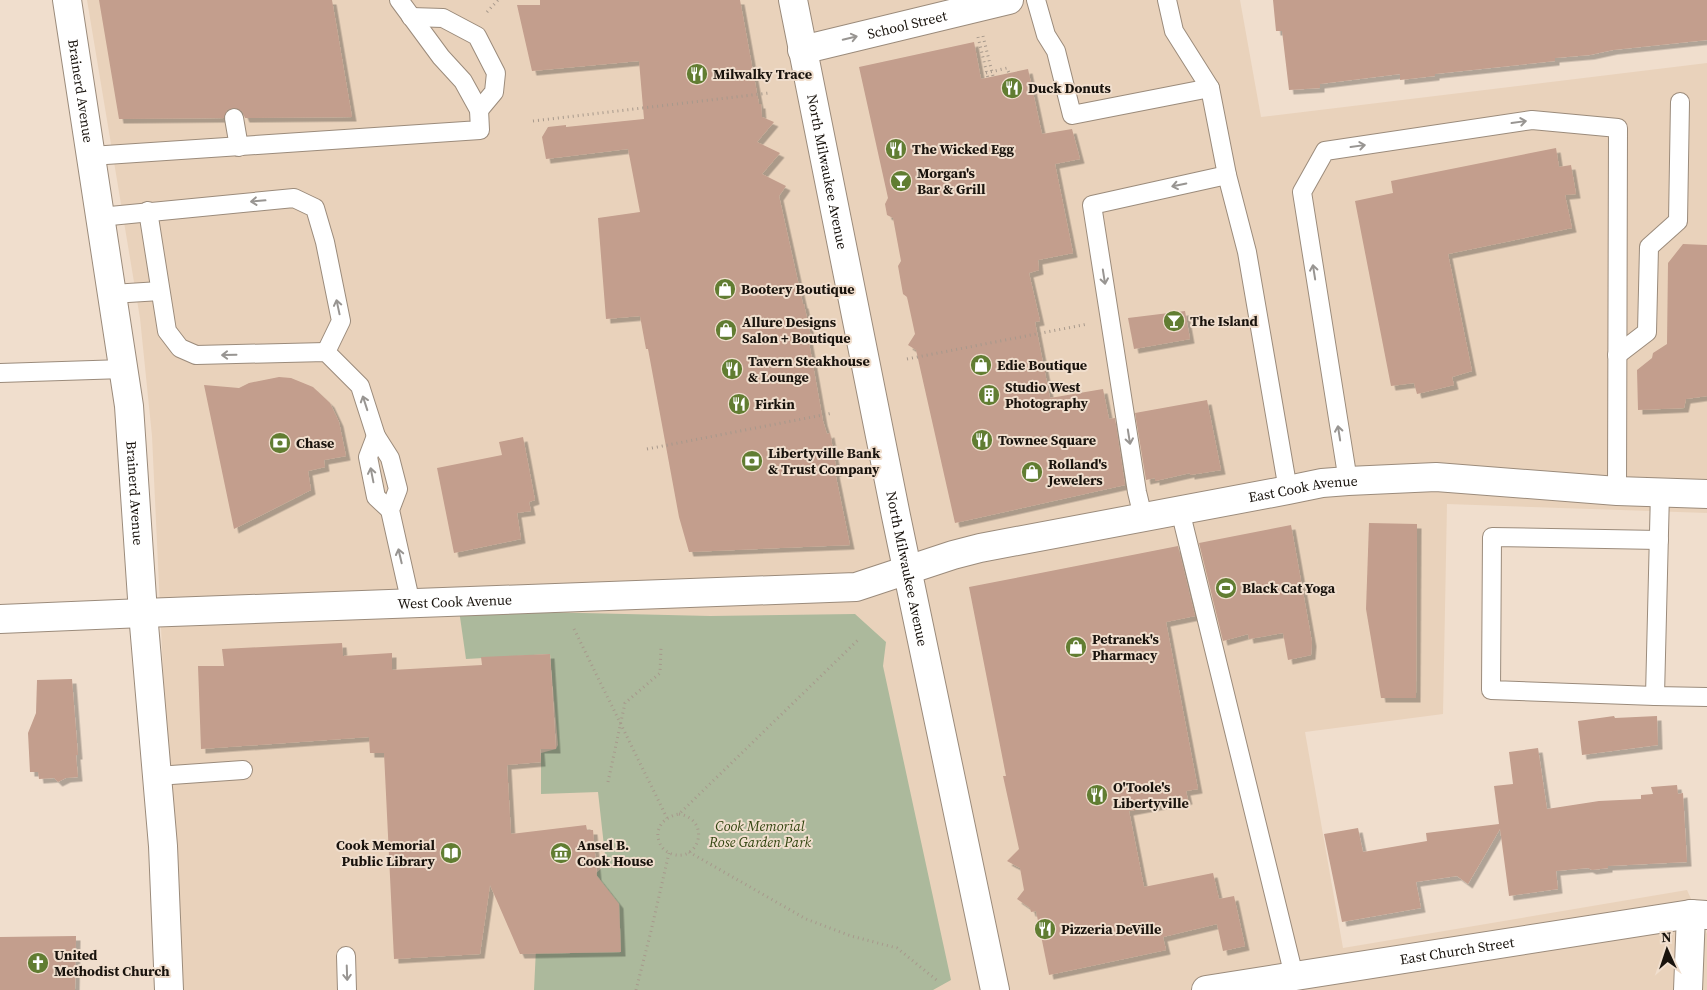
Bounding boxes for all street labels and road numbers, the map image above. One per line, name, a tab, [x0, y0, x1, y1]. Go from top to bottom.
street label: School Street	[865, 5, 949, 44]
street label: Brainerd Avenue	[63, 38, 99, 144]
street label: North Milwaukee Avenue	[802, 92, 853, 251]
street label: Brainerd Avenue	[121, 440, 148, 546]
street label: East Cook Avenue	[1247, 471, 1358, 507]
street label: North Milwaukee Avenue	[881, 489, 933, 648]
street label: West Cook Avenue	[397, 590, 512, 614]
street label: East Church Street	[1398, 932, 1516, 969]

